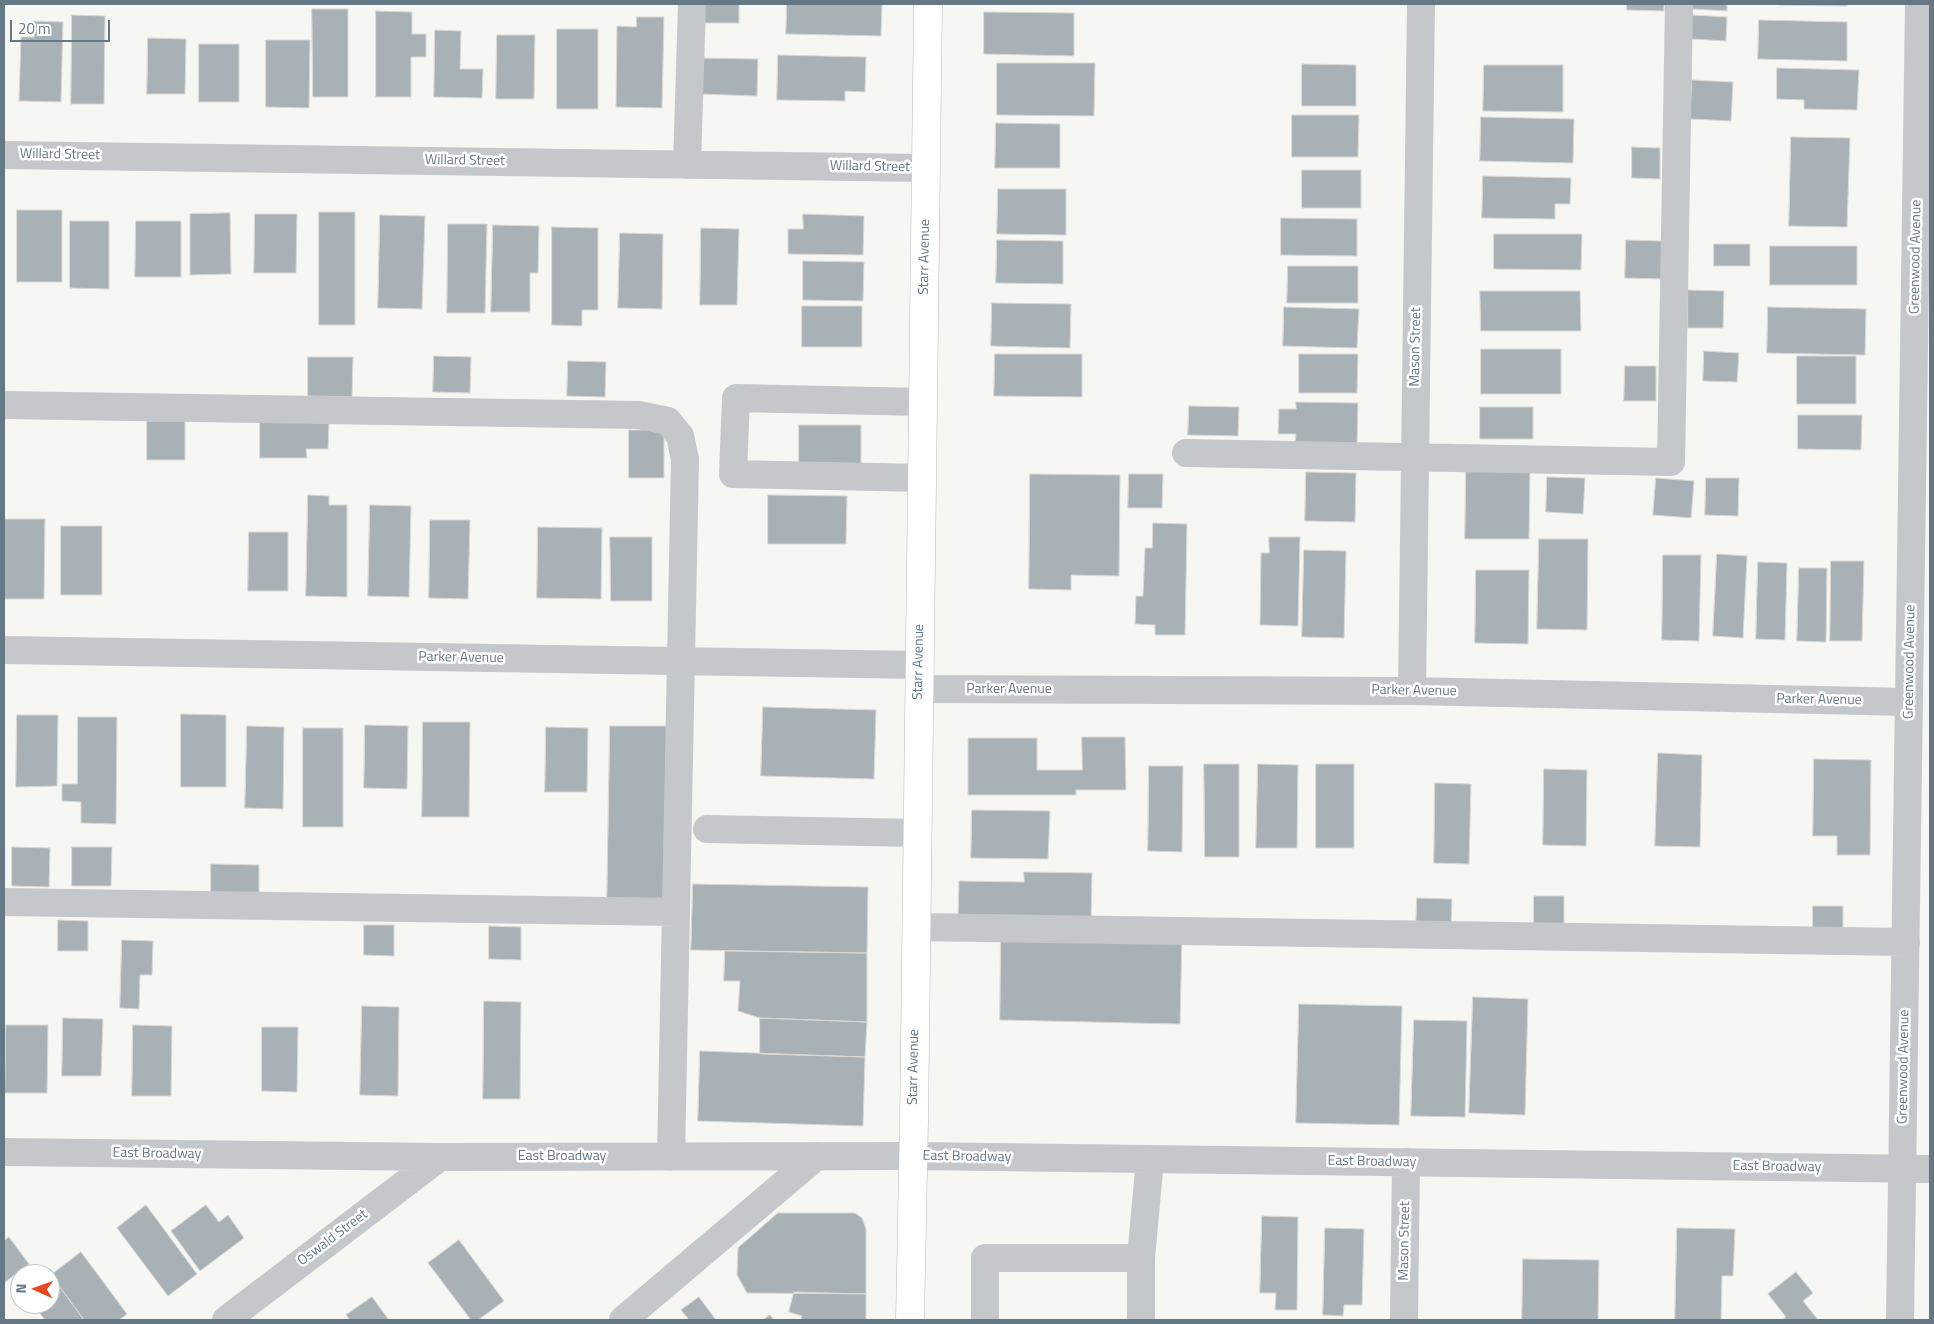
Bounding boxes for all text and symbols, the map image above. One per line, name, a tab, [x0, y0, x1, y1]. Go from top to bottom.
scale bar	[12, 10, 112, 42]
text: 20 m	[18, 17, 51, 40]
street label: Willard Street	[20, 146, 100, 164]
street label: Willard Street	[425, 152, 505, 170]
street label: Willard Street	[830, 158, 910, 176]
street label: Greenwood Avenue	[1907, 200, 1925, 314]
street label: Starr Avenue	[916, 219, 934, 295]
street label: Mason Street	[1407, 307, 1425, 387]
street label: Greenwood Avenue	[1901, 605, 1919, 719]
street label: Starr Avenue	[910, 624, 928, 700]
street label: Parker Avenue	[418, 649, 504, 667]
street label: Parker Avenue	[966, 682, 1052, 698]
street label: Parker Avenue	[1371, 682, 1457, 700]
street label: Parker Avenue	[1776, 691, 1862, 709]
street label: Greenwood Avenue	[1895, 1010, 1913, 1124]
street label: Starr Avenue	[905, 1029, 923, 1105]
street label: East Broadway	[113, 1145, 201, 1163]
street label: East Broadway	[923, 1148, 1011, 1166]
street label: East Broadway	[518, 1149, 606, 1165]
street label: East Broadway	[1328, 1153, 1416, 1171]
street label: East Broadway	[1733, 1158, 1821, 1176]
street label: Mason Street	[1396, 1201, 1414, 1281]
street label: Oswald Street	[295, 1206, 371, 1270]
north arrow	[10, 1264, 60, 1314]
text: N	[10, 1283, 31, 1294]

